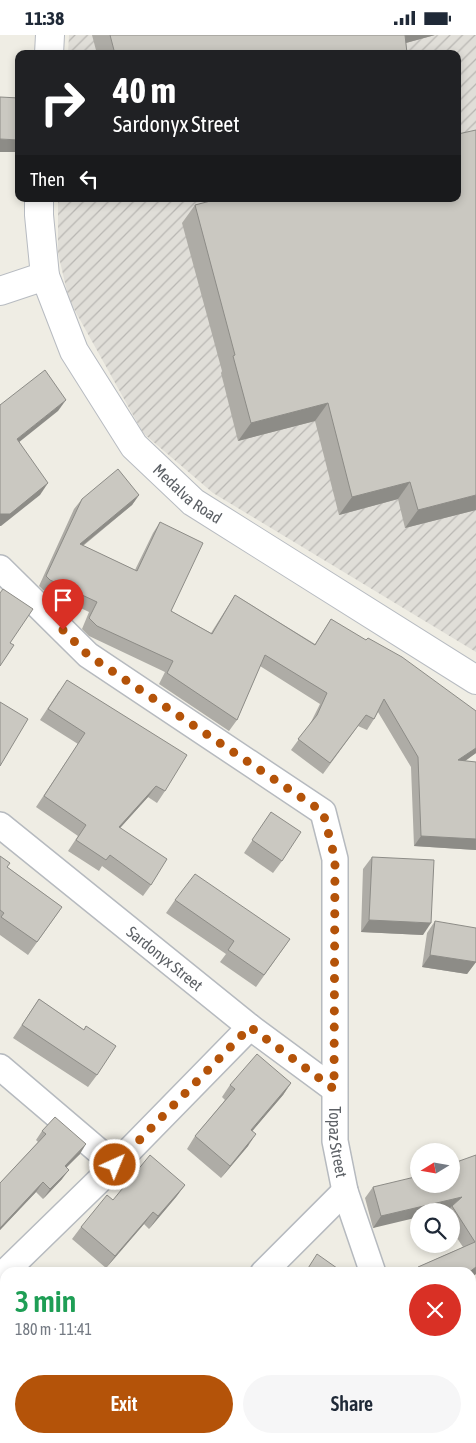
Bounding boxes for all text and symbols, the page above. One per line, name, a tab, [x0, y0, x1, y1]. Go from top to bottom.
text: 11:38	[25, 7, 64, 29]
icon: right	[30, 70, 95, 135]
text: 40 m	[113, 70, 176, 110]
text: Sardonyx Street	[113, 111, 240, 137]
icon: left	[75, 165, 103, 193]
text: Then	[30, 168, 65, 190]
street label: Medalva Road	[150, 460, 225, 527]
pin	[42, 579, 84, 630]
icon: arrive	[49, 586, 77, 614]
street label: Sardonyx Street	[123, 922, 207, 994]
street label: Topaz Street	[325, 1106, 351, 1179]
position arrow	[88, 1138, 140, 1190]
north arrow	[410, 1143, 460, 1193]
map controls	[410, 1143, 460, 1253]
button: search	[410, 1203, 460, 1253]
text: 3 min	[15, 1284, 76, 1318]
button: close	[409, 1284, 461, 1336]
text: 180 m · 11:41	[15, 1320, 92, 1338]
button: Exit	[15, 1375, 233, 1433]
button: Share	[243, 1375, 461, 1433]

